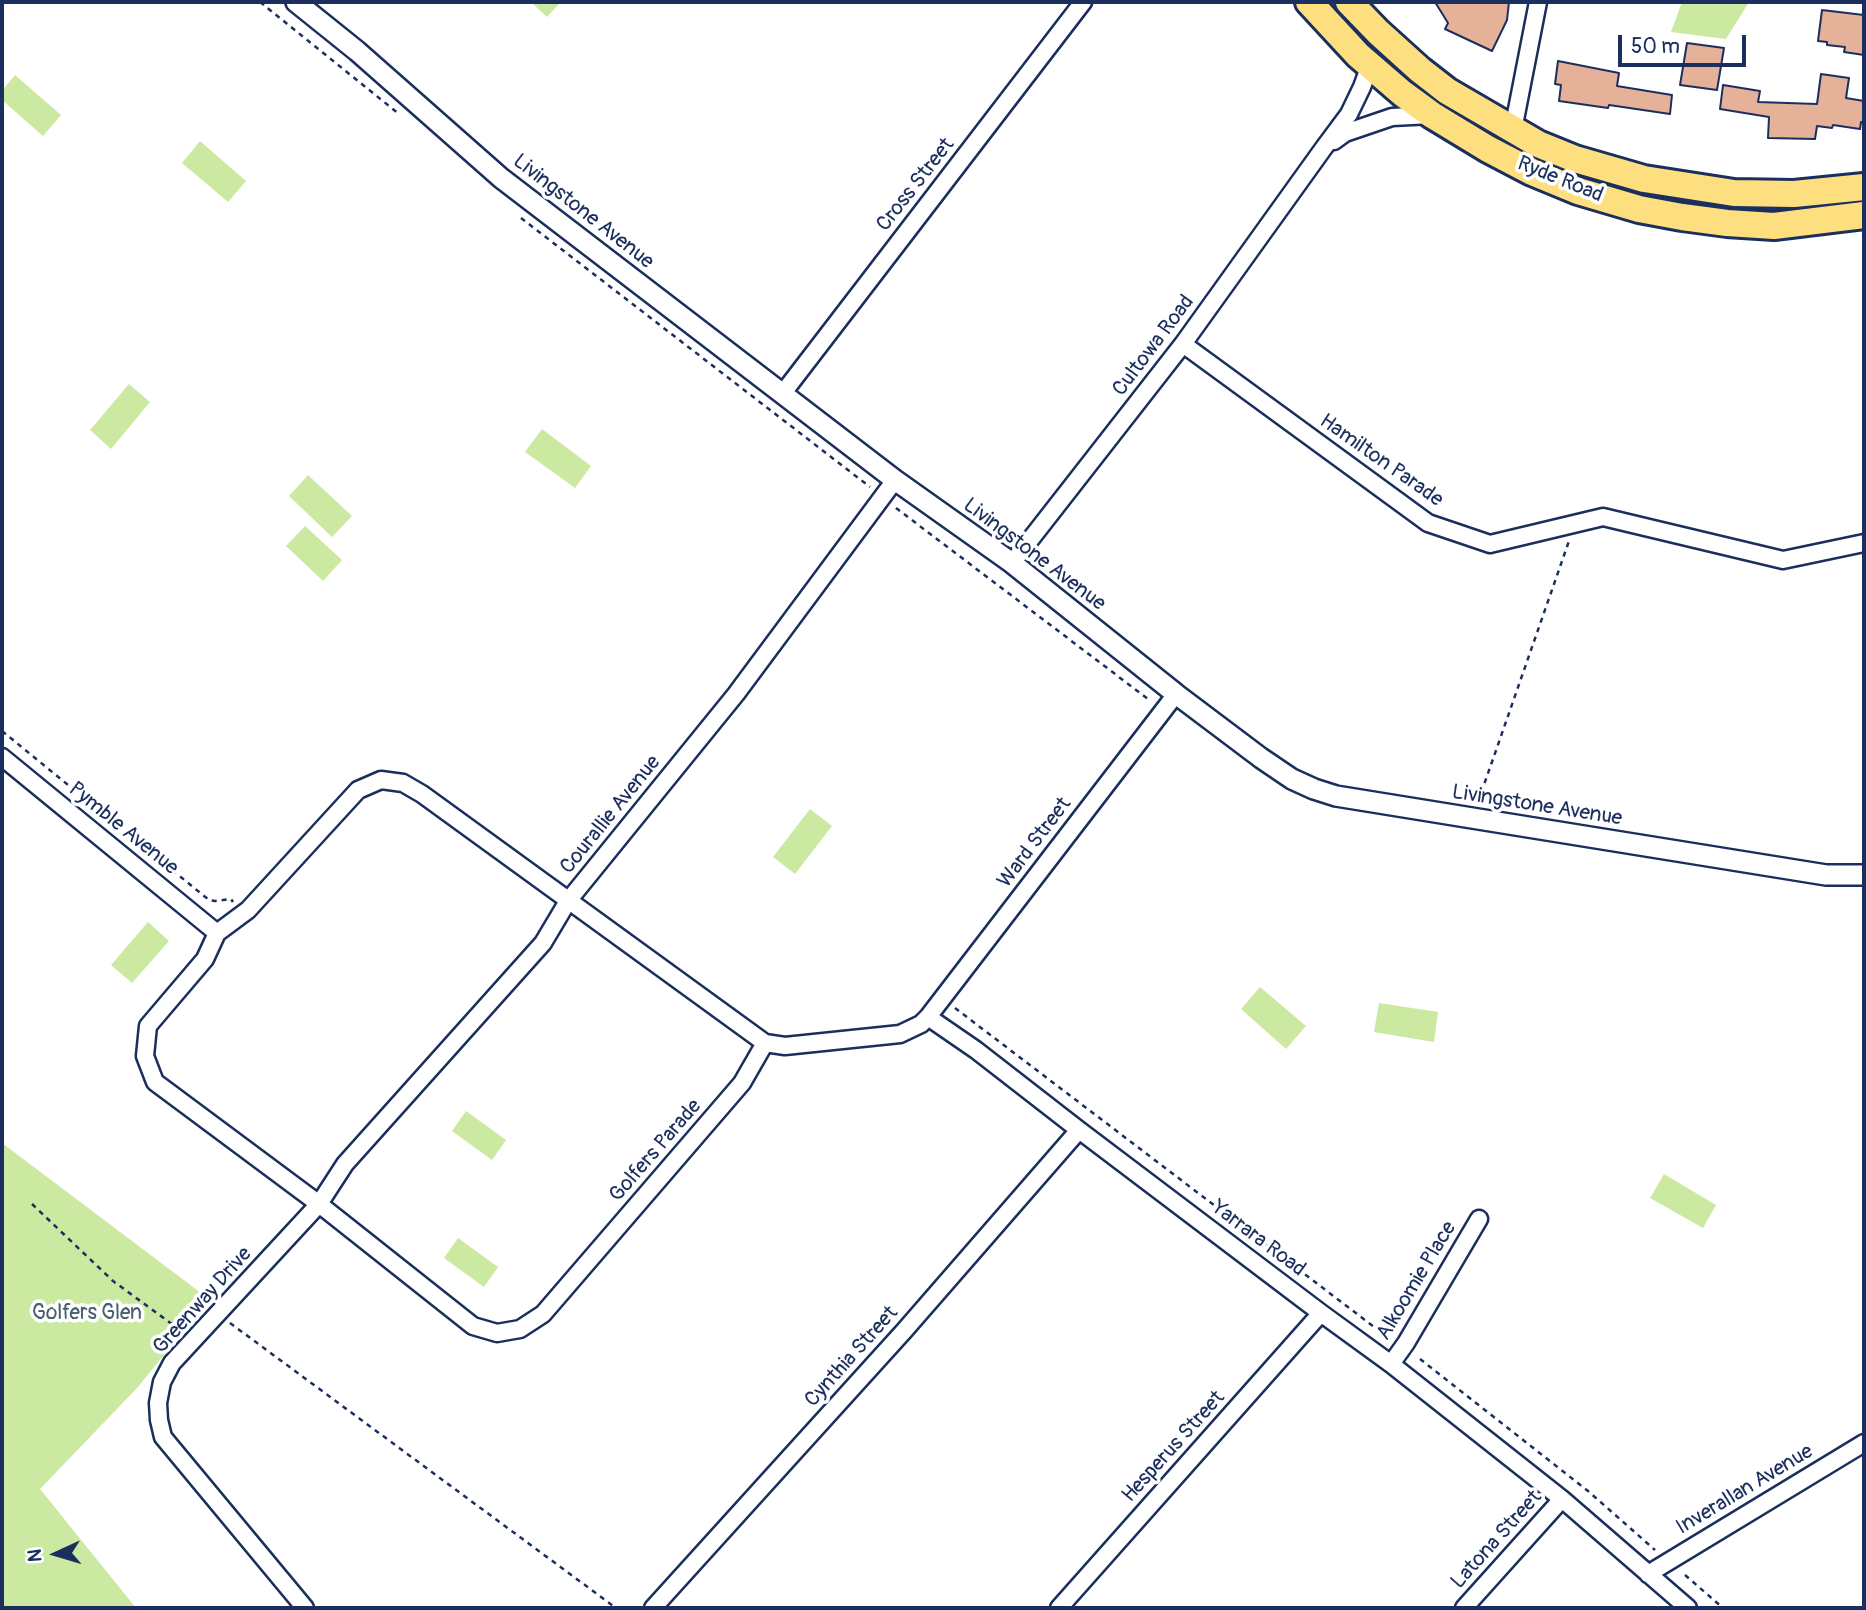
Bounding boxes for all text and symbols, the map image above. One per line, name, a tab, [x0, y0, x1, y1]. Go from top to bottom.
scale bar	[1621, 21, 1749, 65]
text: 50 m	[1631, 33, 1680, 60]
street label: Cross Street	[872, 133, 960, 237]
street label: Livingstone Avenue	[508, 149, 658, 275]
street label: Ryde Road	[1514, 151, 1606, 209]
street label: Cultowa Road	[1108, 290, 1200, 402]
street label: Hamilton Parade	[1314, 409, 1448, 513]
street label: Livingstone Avenue	[958, 493, 1110, 617]
street label: Courallie Avenue	[556, 751, 666, 879]
street label: Pymble Avenue	[63, 777, 183, 881]
street label: Livingstone Avenue	[1450, 780, 1624, 832]
street label: Ward Street	[993, 793, 1077, 893]
street label: Golfers Parade	[605, 1094, 707, 1208]
street label: Yarrara Road	[1206, 1195, 1310, 1283]
street label: Alkoomie Place	[1372, 1217, 1462, 1345]
street label: Greenway Drive	[148, 1242, 258, 1360]
park label: Golfers Glen	[32, 1301, 142, 1327]
street label: Cynthia Street	[800, 1301, 904, 1413]
street label: Hesperus Street	[1117, 1386, 1231, 1508]
street label: Inverallan Avenue	[1672, 1439, 1818, 1541]
street label: Latona Street	[1446, 1486, 1548, 1594]
north arrow	[21, 1519, 91, 1589]
text: N	[23, 1548, 47, 1563]

